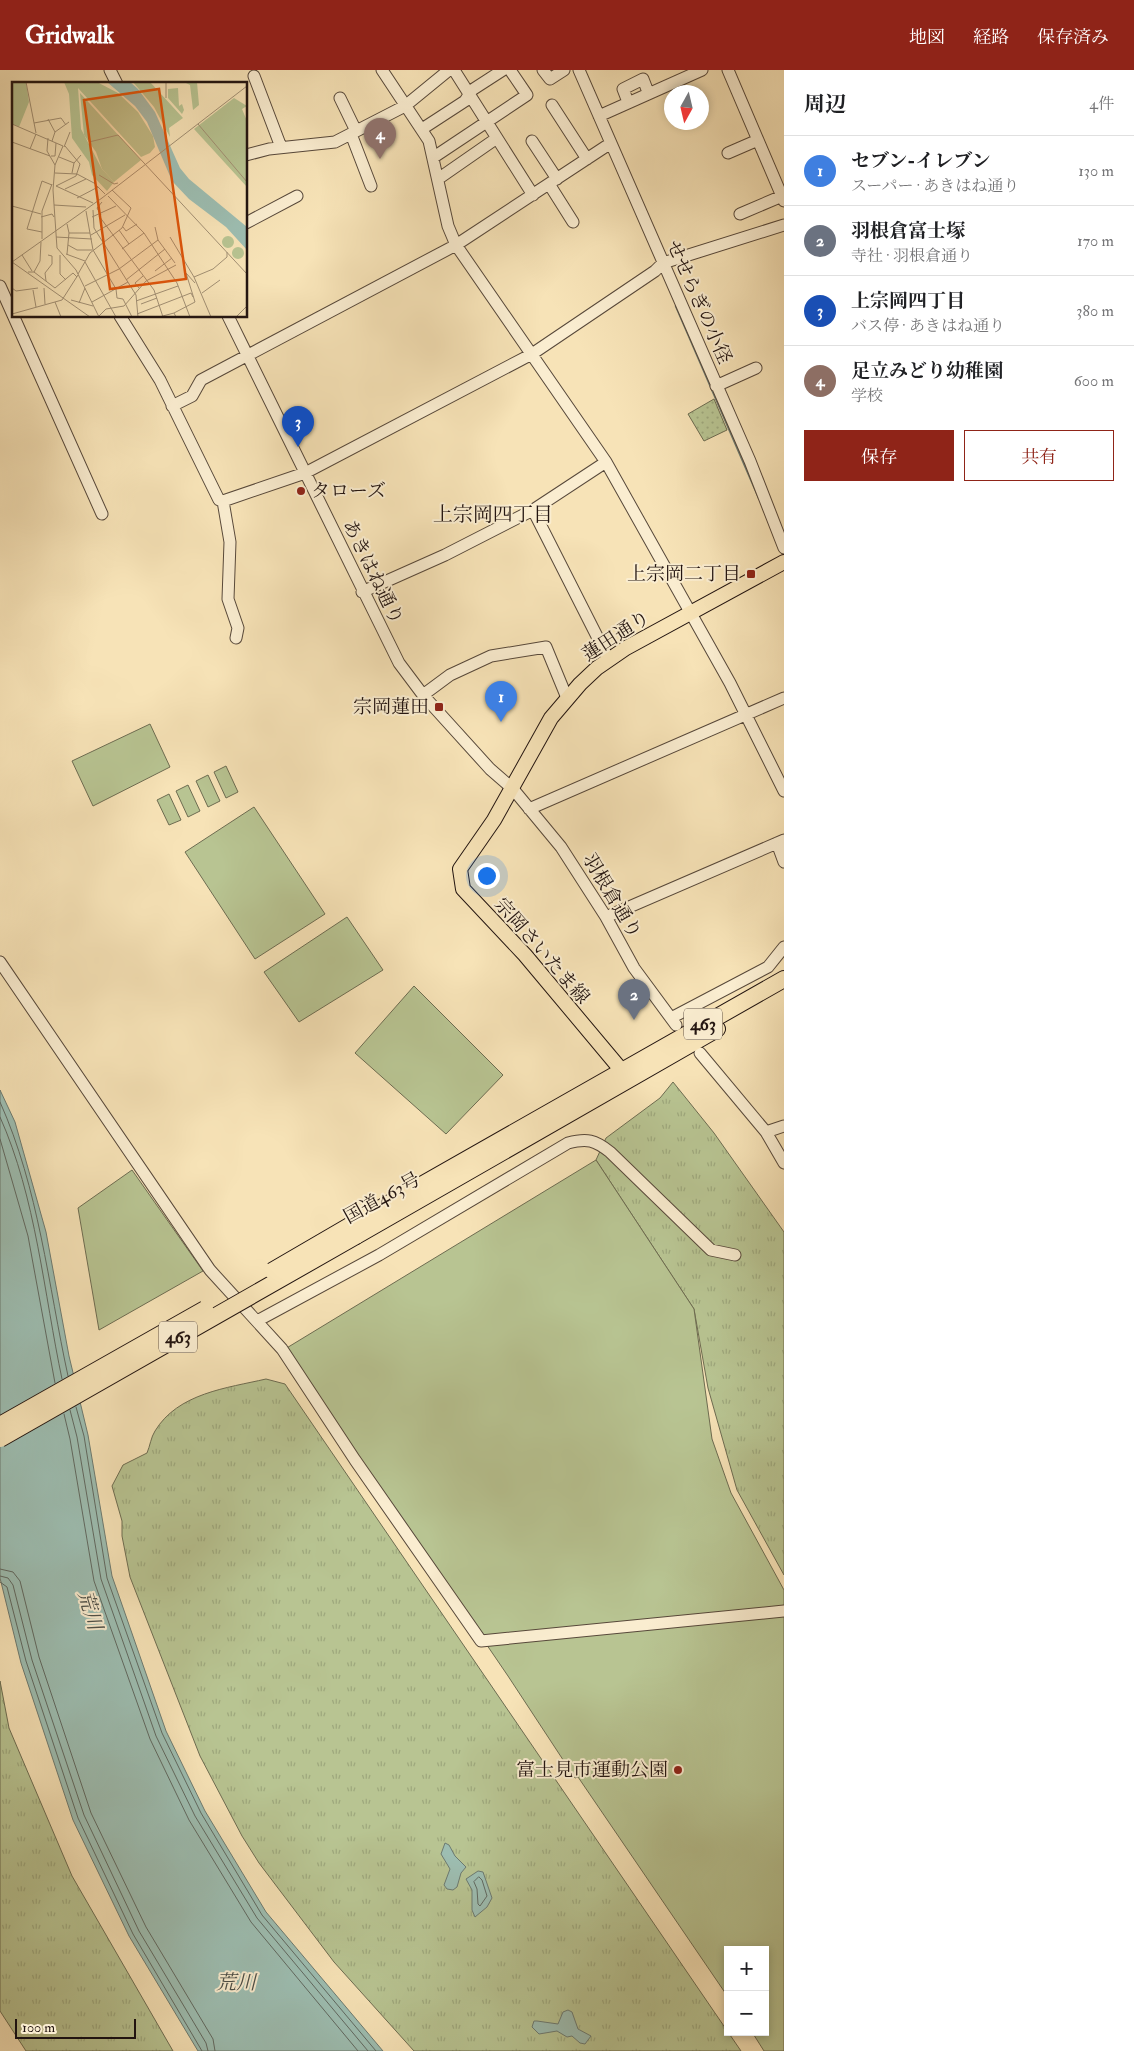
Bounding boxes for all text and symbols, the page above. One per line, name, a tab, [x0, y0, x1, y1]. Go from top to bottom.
text: Gridwalk	[25, 20, 114, 51]
text: 地図	[909, 26, 945, 49]
text: 経路	[973, 26, 1009, 49]
text: 保存済み	[1037, 26, 1109, 49]
inset map	[12, 82, 248, 318]
north arrow	[664, 85, 709, 130]
text: 周辺	[804, 91, 846, 118]
text: 4件	[1089, 94, 1114, 114]
pin: 4	[364, 118, 396, 159]
text: セブン-イレブン	[851, 149, 991, 173]
text: 1	[817, 161, 823, 181]
text: 130 m	[1078, 161, 1114, 181]
text: スーパー · あきはね通り	[851, 176, 1019, 196]
text: 羽根倉富士塚	[851, 219, 965, 243]
text: 2	[816, 231, 824, 251]
text: 170 m	[1077, 231, 1114, 251]
street label: せせらぎの小径	[661, 236, 737, 368]
text: 寺社 · 羽根倉通り	[851, 246, 973, 266]
text: 上宗岡四丁目	[851, 289, 965, 313]
text: 3	[817, 301, 823, 321]
text: 380 m	[1076, 301, 1114, 321]
text: バス停 · あきはね通り	[851, 316, 1005, 336]
text: 足立みどり幼稚園	[851, 359, 1003, 383]
text: 4	[816, 371, 824, 391]
text: 600 m	[1074, 371, 1114, 391]
text: 学校	[851, 386, 883, 406]
pin: 3	[282, 406, 314, 447]
button: 保存	[804, 430, 954, 481]
button: 共有	[964, 430, 1114, 481]
place label: タローズ	[311, 479, 386, 503]
marker: タローズ	[295, 485, 307, 497]
district label: 上宗岡四丁目	[433, 502, 553, 527]
street label: あきはね通り	[337, 516, 409, 628]
place label: 上宗岡二丁目	[627, 562, 741, 586]
marker: 上宗岡二丁目	[745, 568, 757, 580]
street label: 蓮田通り	[578, 605, 654, 667]
pin: 1	[485, 681, 517, 722]
place label: 宗岡蓮田	[353, 695, 429, 719]
marker: 宗岡蓮田	[433, 701, 445, 713]
street label: 羽根倉通り	[577, 849, 647, 943]
your location	[474, 863, 500, 889]
street label: 宗岡さいたま線	[489, 893, 595, 1009]
pin: 2	[618, 979, 650, 1020]
road number: 463	[684, 1009, 722, 1040]
street label: 国道463号	[339, 1167, 425, 1229]
road number: 463	[159, 1322, 197, 1352]
water label: 荒川	[72, 1587, 108, 1635]
place label: 富士見市運動公園	[516, 1758, 668, 1782]
marker: 富士見市運動公園	[672, 1764, 684, 1776]
map controls	[724, 1946, 769, 2036]
button: +	[724, 1946, 769, 1991]
water label: 荒川	[216, 1970, 258, 1995]
button: −	[724, 1991, 769, 2036]
scale bar	[15, 2016, 136, 2039]
text: 100 m	[22, 2019, 55, 2036]

